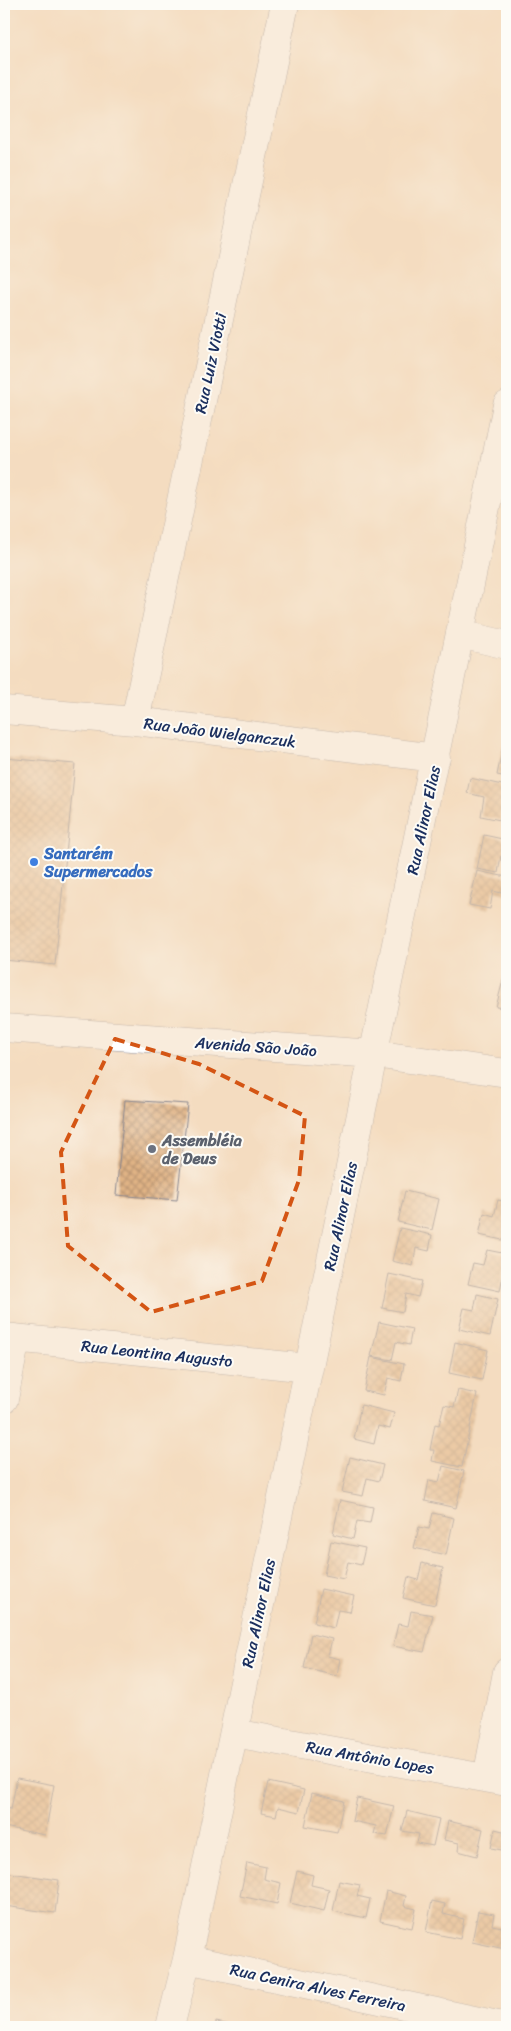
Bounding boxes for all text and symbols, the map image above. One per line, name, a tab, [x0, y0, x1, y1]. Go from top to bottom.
street label: Rua Luiz Viotti	[186, 310, 235, 416]
street label: Rua João Wielganczuk	[142, 709, 298, 756]
street label: Rua Alinor Elias	[398, 762, 449, 877]
place label: Santarém Supermercados	[43, 839, 153, 886]
marker: Santarém Supermercados	[28, 856, 40, 868]
street label: Avenida São João	[193, 1028, 318, 1065]
place label: Assembléia de Deus	[161, 1126, 243, 1173]
marker: Assembléia de Deus	[146, 1143, 158, 1155]
street label: Rua Alinor Elias	[315, 1158, 366, 1273]
street label: Rua Leontina Augusto	[80, 1331, 234, 1376]
street label: Rua Alinor Elias	[233, 1555, 284, 1670]
street label: Rua Antônio Lopes	[304, 1732, 437, 1783]
street label: Rua Cenira Alves Ferreira	[227, 1955, 408, 2020]

